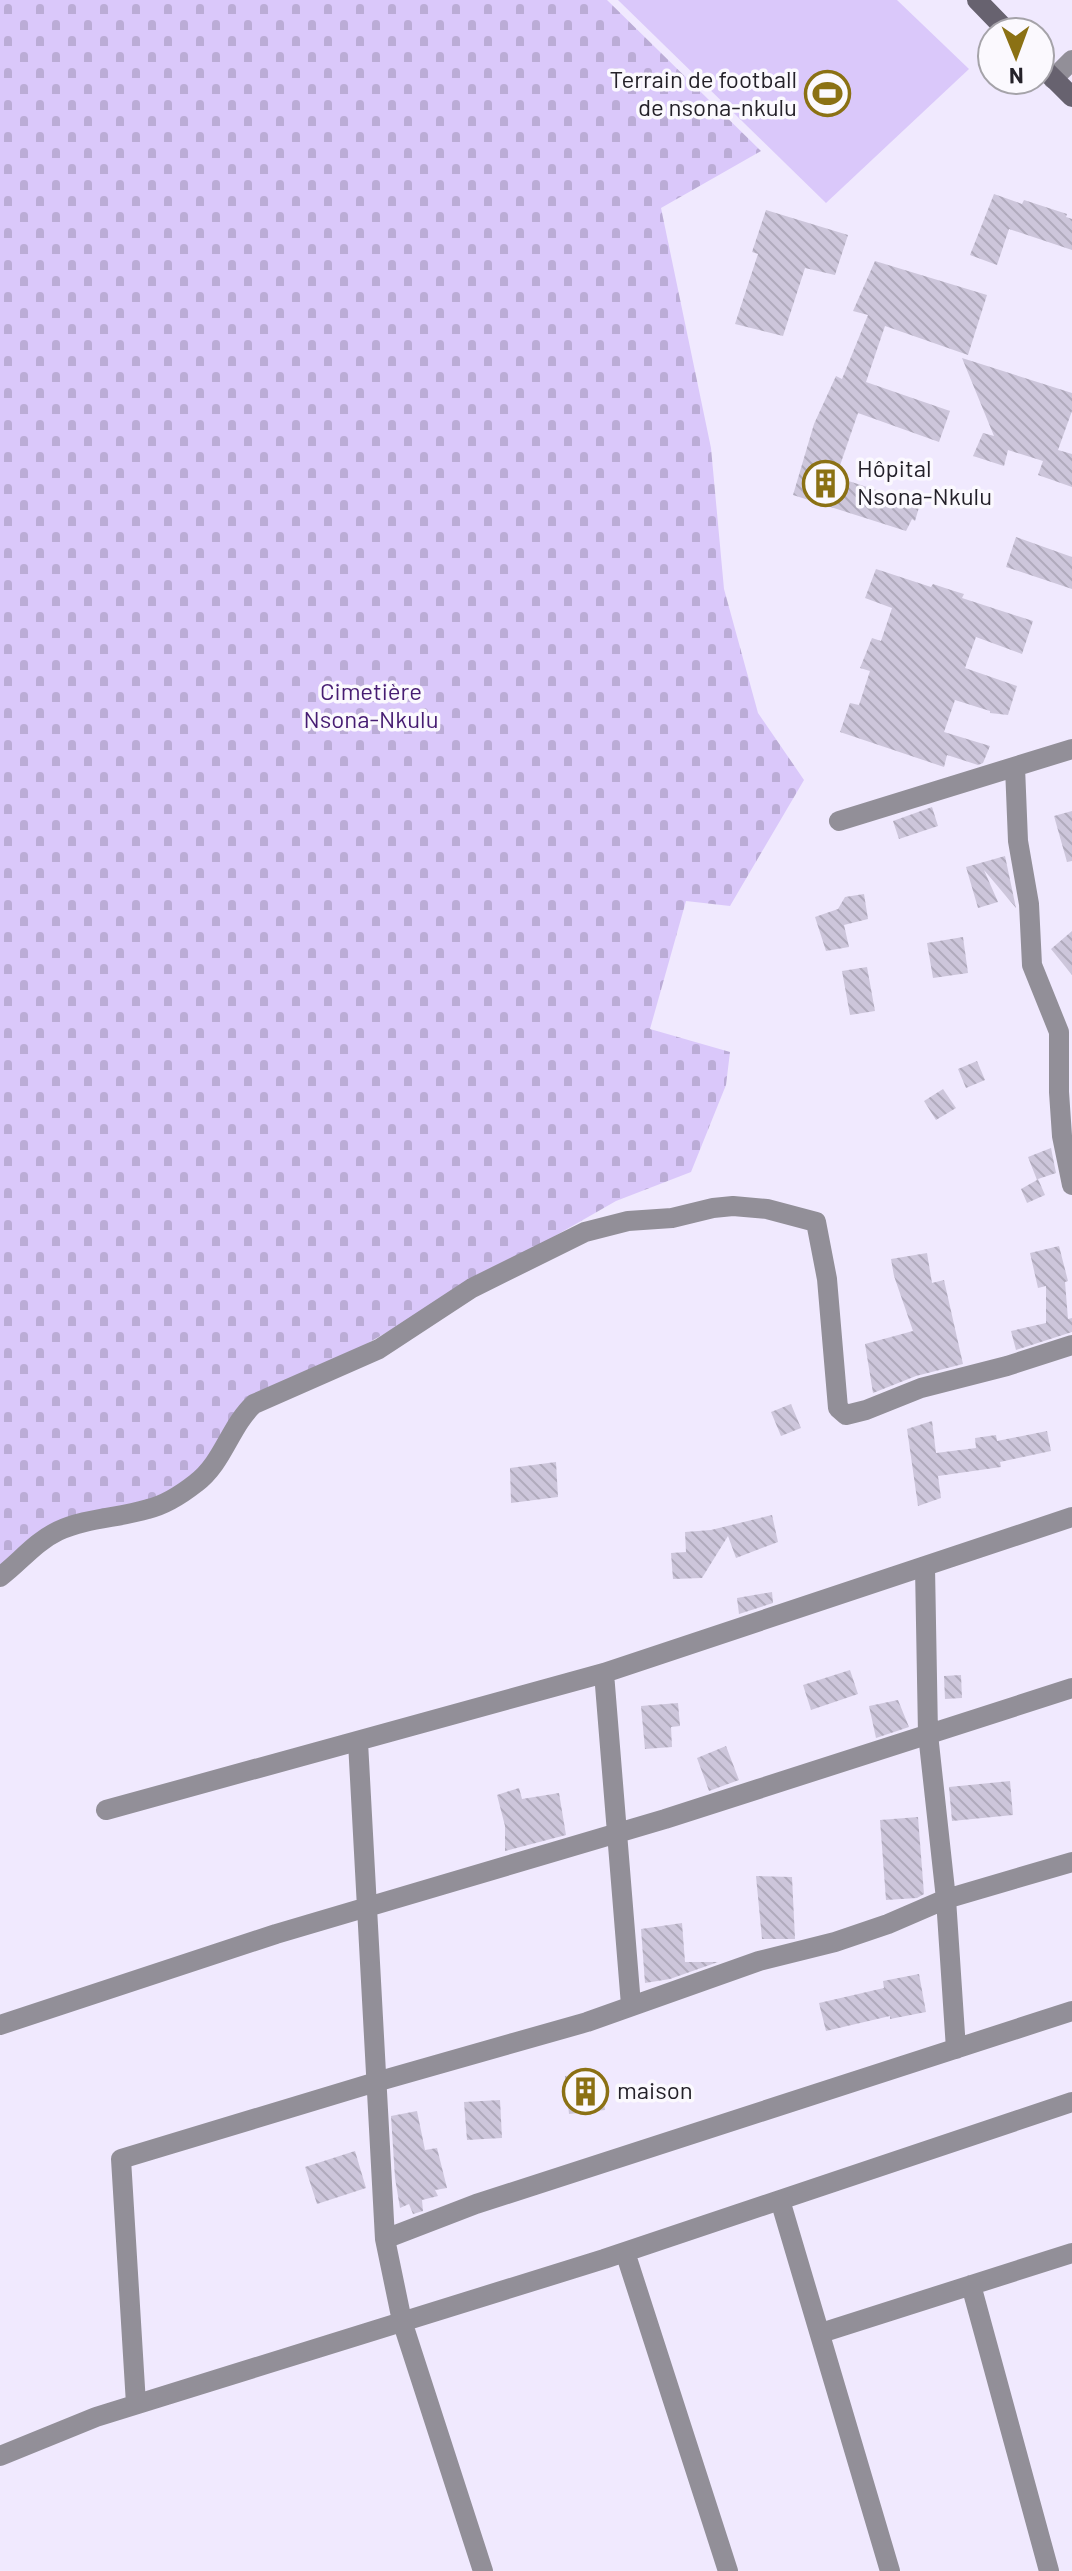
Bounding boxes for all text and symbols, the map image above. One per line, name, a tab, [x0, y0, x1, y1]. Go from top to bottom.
north arrow	[976, 16, 1056, 96]
place label: Terrain de football de nsona-nkulu	[609, 64, 797, 121]
text: N	[1009, 64, 1024, 90]
sports icon: Terrain de football de nsona-nkulu	[804, 70, 852, 118]
place label: Hôpital Nsona-Nkulu	[857, 453, 992, 510]
building icon: Hôpital Nsona-Nkulu	[802, 459, 850, 507]
park label: Cimetière Nsona-Nkulu	[304, 676, 439, 733]
building icon: maison	[562, 2067, 610, 2115]
place label: maison	[617, 2075, 693, 2104]

